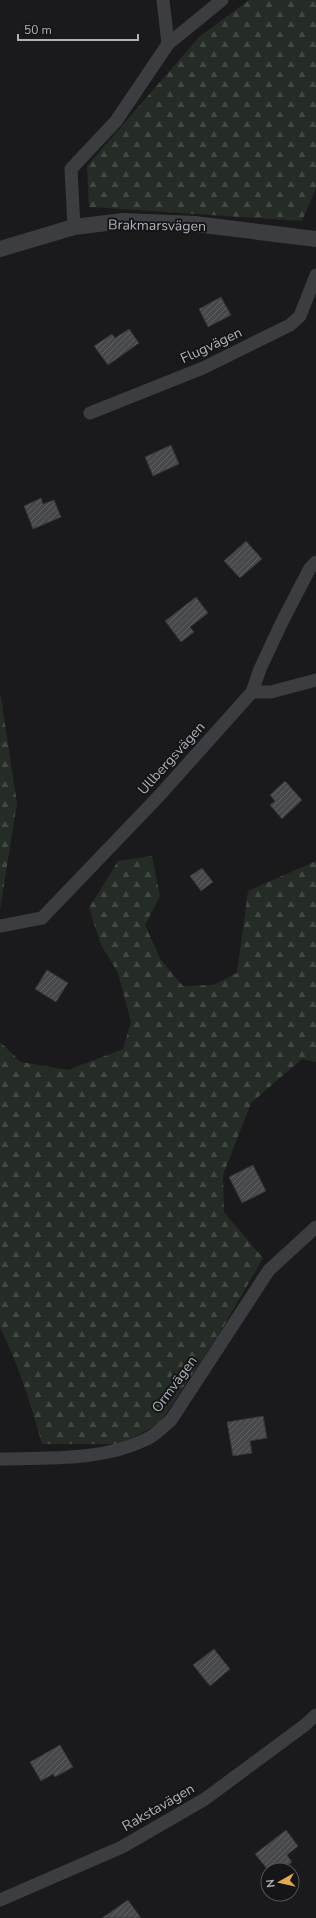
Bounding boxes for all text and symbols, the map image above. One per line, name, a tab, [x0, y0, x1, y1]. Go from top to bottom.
scale bar	[18, 16, 138, 42]
text: 50 m	[24, 22, 52, 38]
street label: Brakmarsvägen	[108, 215, 206, 236]
street label: Flugvägen	[177, 323, 245, 368]
street label: Ullbergsvägen	[134, 718, 209, 799]
street label: Ormvägen	[147, 1352, 201, 1416]
street label: Rakstavägen	[119, 1779, 198, 1836]
north arrow	[260, 1862, 300, 1902]
text: N	[263, 1878, 279, 1888]

